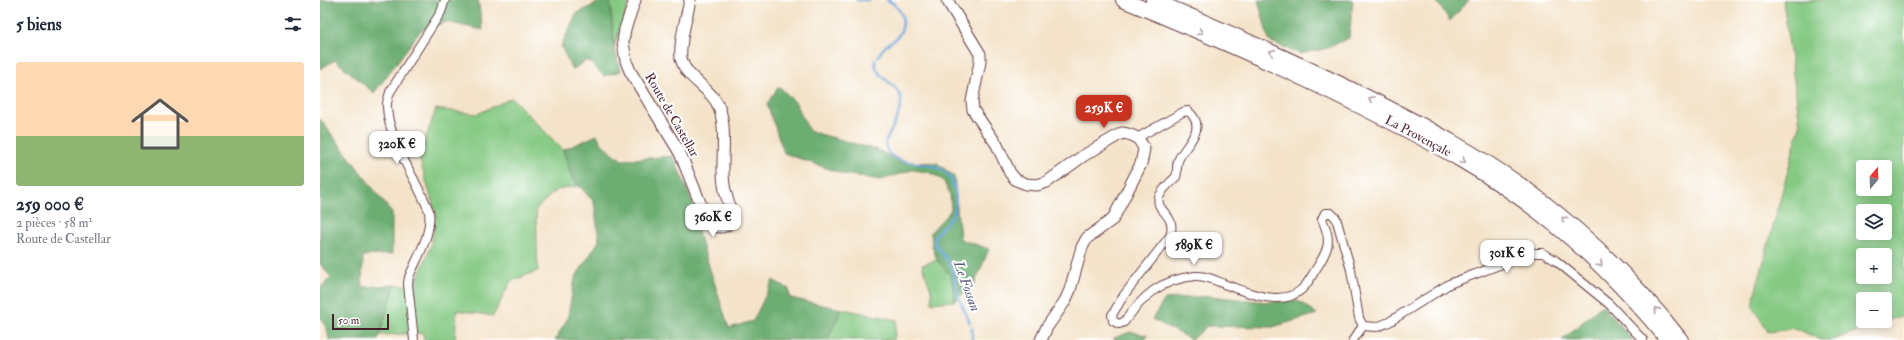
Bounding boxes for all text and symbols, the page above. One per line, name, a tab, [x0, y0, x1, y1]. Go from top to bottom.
icon: filters	[282, 13, 304, 35]
text: 5 biens	[16, 14, 61, 35]
one-way arrow	[1195, 27, 1203, 35]
one-way arrow	[1268, 49, 1276, 57]
street label: Route de Castellar	[641, 70, 703, 160]
icon: home	[124, 88, 196, 160]
pin: 259K €	[1071, 95, 1137, 129]
one-way arrow	[1368, 96, 1375, 104]
text: 259K €	[1085, 100, 1123, 116]
street label: La Provençale	[1382, 112, 1454, 160]
pin: 320K €	[364, 131, 430, 165]
text: 320K €	[378, 136, 416, 152]
one-way arrow	[1459, 156, 1466, 164]
north arrow	[1856, 160, 1892, 196]
map controls	[1856, 160, 1892, 328]
text: 259 000 €	[16, 194, 84, 215]
pin: 360K €	[680, 204, 746, 238]
button: layers	[1856, 204, 1892, 240]
text: 360K €	[694, 209, 732, 225]
text: 2 pièces · 58 m²	[16, 215, 92, 231]
one-way arrow	[1562, 216, 1569, 223]
text: Route de Castellar	[16, 231, 111, 247]
pin: 589K €	[1161, 232, 1227, 266]
text: 589K €	[1175, 237, 1213, 253]
pin: 301K €	[1474, 240, 1540, 274]
text: 301K €	[1489, 245, 1525, 261]
button: +	[1856, 248, 1892, 284]
water label: Le Fossan	[950, 257, 984, 314]
one-way arrow	[1595, 259, 1603, 267]
button: −	[1856, 292, 1892, 328]
one-way arrow	[1655, 307, 1662, 314]
scale bar	[332, 312, 389, 331]
text: 50 m	[338, 314, 359, 327]

